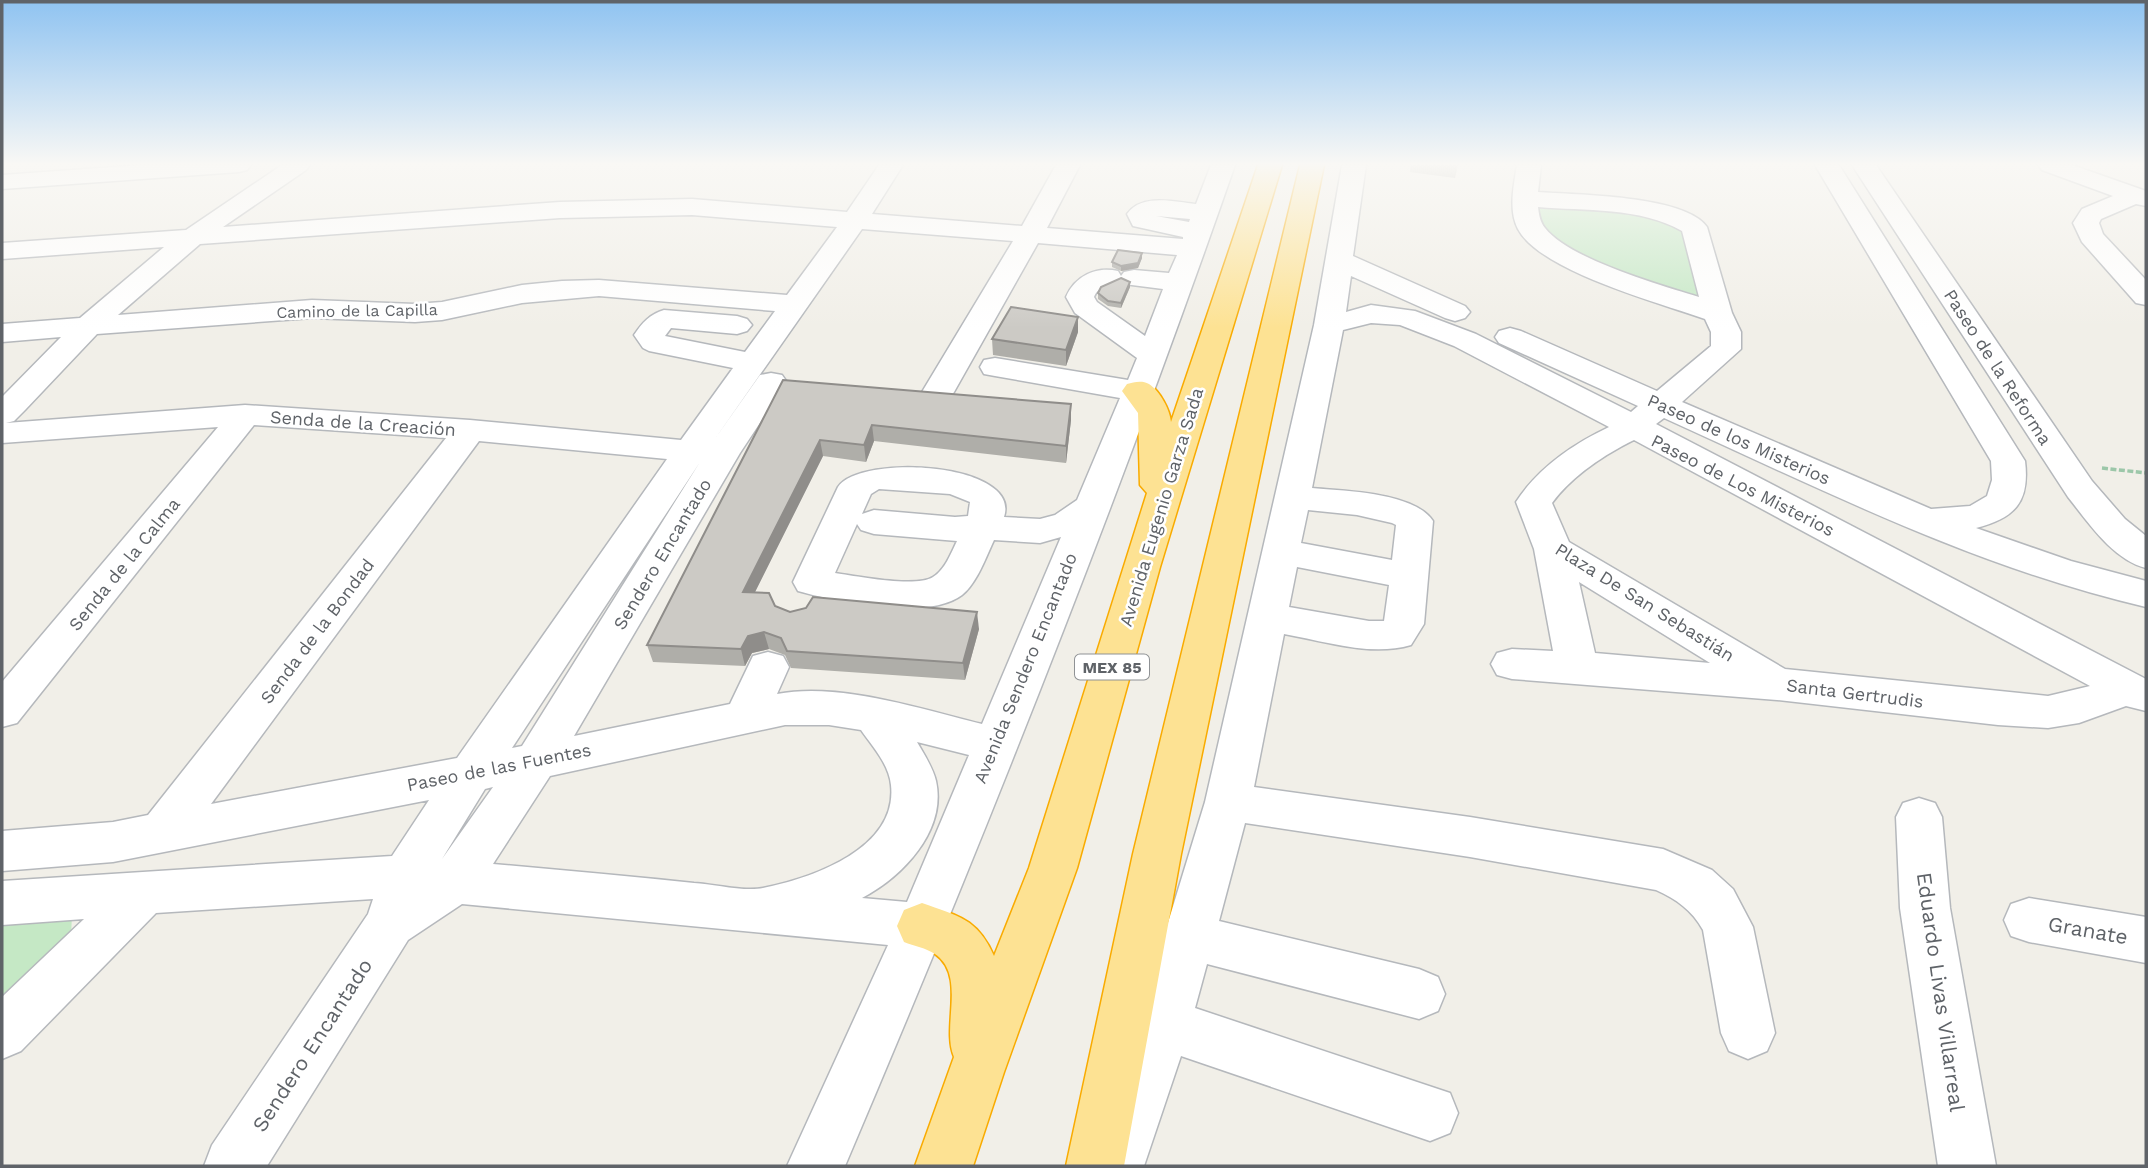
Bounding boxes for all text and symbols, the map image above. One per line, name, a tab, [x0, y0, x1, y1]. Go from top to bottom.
street label: Paseo de la Reforma	[1940, 285, 2056, 449]
street label: Camino de la Capilla	[276, 300, 438, 322]
street label: Avenida Eugenio Garza Sada	[1115, 385, 1207, 629]
street label: Paseo de los Misterios	[1644, 389, 1834, 489]
street label: Senda de la Creación	[269, 406, 457, 440]
street label: Paseo de Los Misterios	[1648, 430, 1838, 540]
street label: Sendero Encantado	[609, 475, 715, 633]
street label: Senda de la Calma	[64, 493, 184, 635]
street label: Plaza De San Sebastián	[1552, 538, 1738, 666]
street label: Avenida Sendero Encantado	[969, 550, 1081, 786]
street label: Senda de la Bondad	[256, 554, 378, 708]
road number: MEX 85	[1075, 654, 1149, 680]
street label: Santa Gertrudis	[1785, 674, 1925, 712]
street label: Paseo de las Fuentes	[405, 739, 593, 795]
street label: Eduardo Livas Villarreal	[1912, 871, 1970, 1114]
street label: Granate	[2046, 911, 2130, 949]
street label: Sendero Encantado	[247, 954, 377, 1136]

